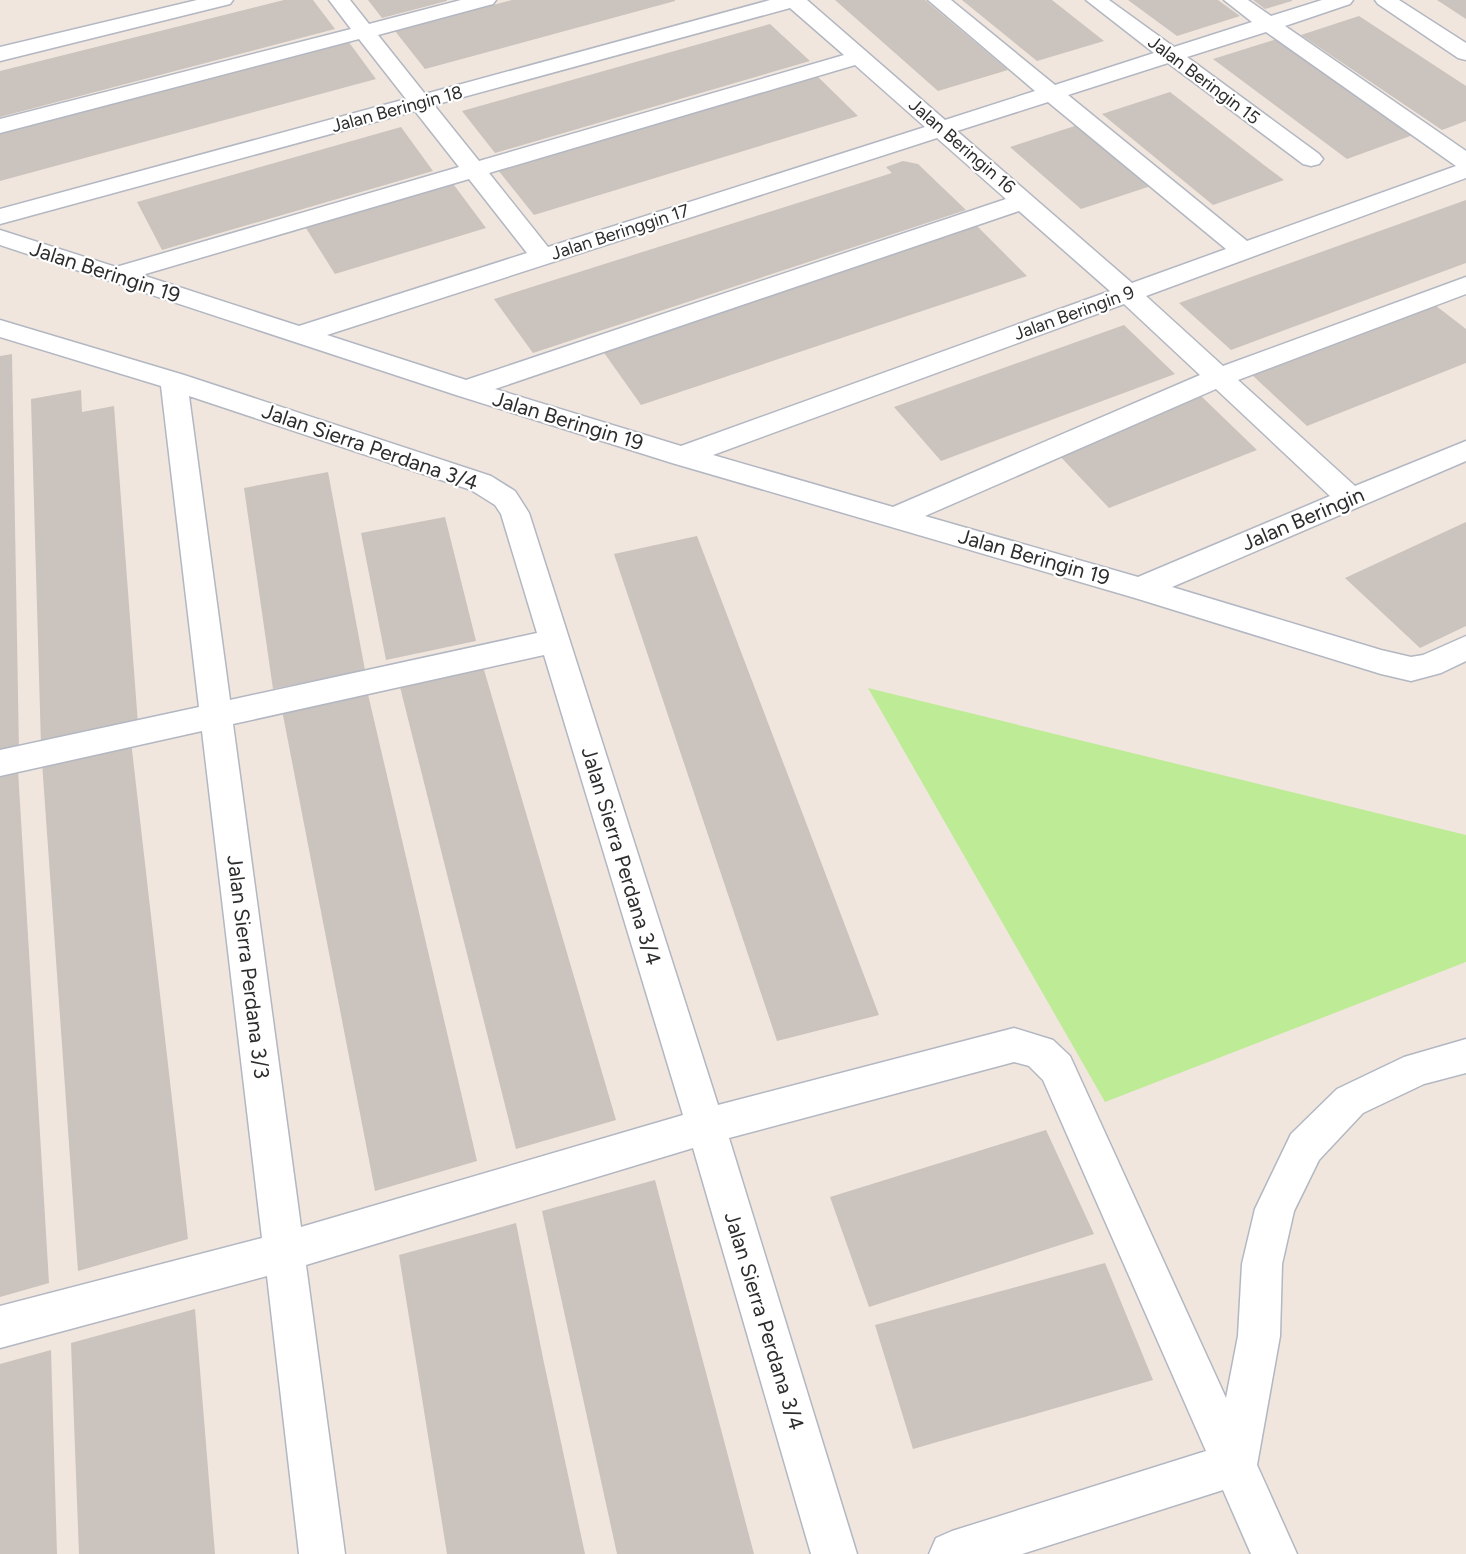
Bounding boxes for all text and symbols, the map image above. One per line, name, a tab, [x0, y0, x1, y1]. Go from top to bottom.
street label: Jalan Beringin 15	[1144, 31, 1264, 129]
street label: Jalan Beringin 18	[329, 81, 465, 137]
street label: Jalan Beringin 16	[904, 94, 1020, 198]
street label: Jalan Beringgin 17	[548, 199, 692, 265]
street label: Jalan Beringin 19	[27, 235, 183, 308]
street label: Jalan Beringin 9	[1011, 281, 1137, 345]
street label: Jalan Beringin 19	[490, 386, 647, 455]
street label: Jalan Sierra Perdana 3/4	[259, 398, 481, 495]
street label: Jalan Beringin	[1238, 482, 1368, 556]
street label: Jalan Beringin 19	[956, 523, 1113, 590]
street label: Jalan Sierra Perdana 3/4	[576, 744, 667, 968]
street label: Jalan Sierra Perdana 3/3	[222, 854, 275, 1080]
street label: Jalan Sierra Perdana 3/4	[719, 1209, 810, 1433]

